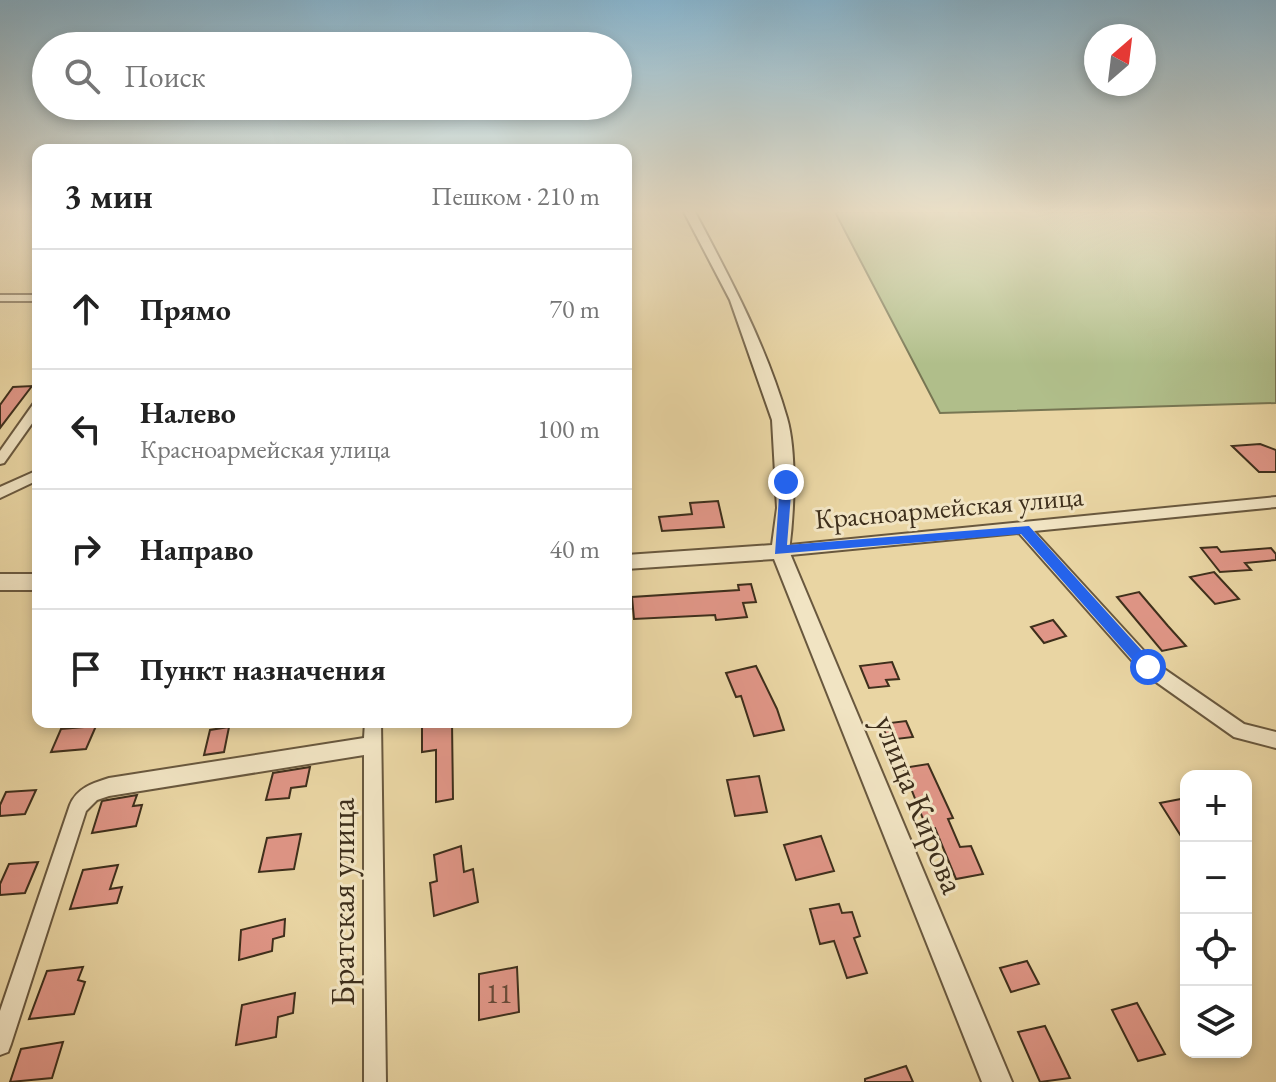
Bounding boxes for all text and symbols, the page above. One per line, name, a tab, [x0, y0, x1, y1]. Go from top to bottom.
north arrow	[1084, 24, 1156, 96]
search box	[32, 32, 632, 120]
icon: search	[60, 54, 104, 98]
text: Поиск	[124, 57, 206, 96]
text: 3 мин	[64, 174, 153, 218]
text: Пешком · 210 m	[431, 179, 600, 213]
icon: ahead	[64, 287, 108, 331]
text: Прямо	[140, 290, 231, 329]
text: 70 m	[550, 292, 600, 326]
text: Налево	[140, 393, 236, 432]
icon: left	[64, 407, 108, 451]
text: 100 m	[537, 412, 600, 446]
text: Красноармейская улица	[140, 432, 390, 466]
route end	[768, 464, 804, 500]
street label: Красноармейская улица	[813, 477, 1086, 537]
icon: right	[64, 527, 108, 571]
text: Направо	[140, 530, 253, 569]
text: 40 m	[550, 532, 600, 566]
icon: arrive	[64, 647, 108, 691]
route start	[1130, 649, 1166, 685]
text: Пункт назначения	[140, 650, 386, 689]
street label: улица Кирова	[864, 708, 976, 900]
map controls	[1180, 770, 1252, 1058]
button: +	[1180, 770, 1252, 842]
street label: Братская улица	[320, 797, 364, 1006]
button: −	[1180, 842, 1252, 914]
button: locate	[1180, 914, 1252, 986]
house number: 11	[486, 975, 512, 1011]
button: layers	[1180, 986, 1252, 1058]

